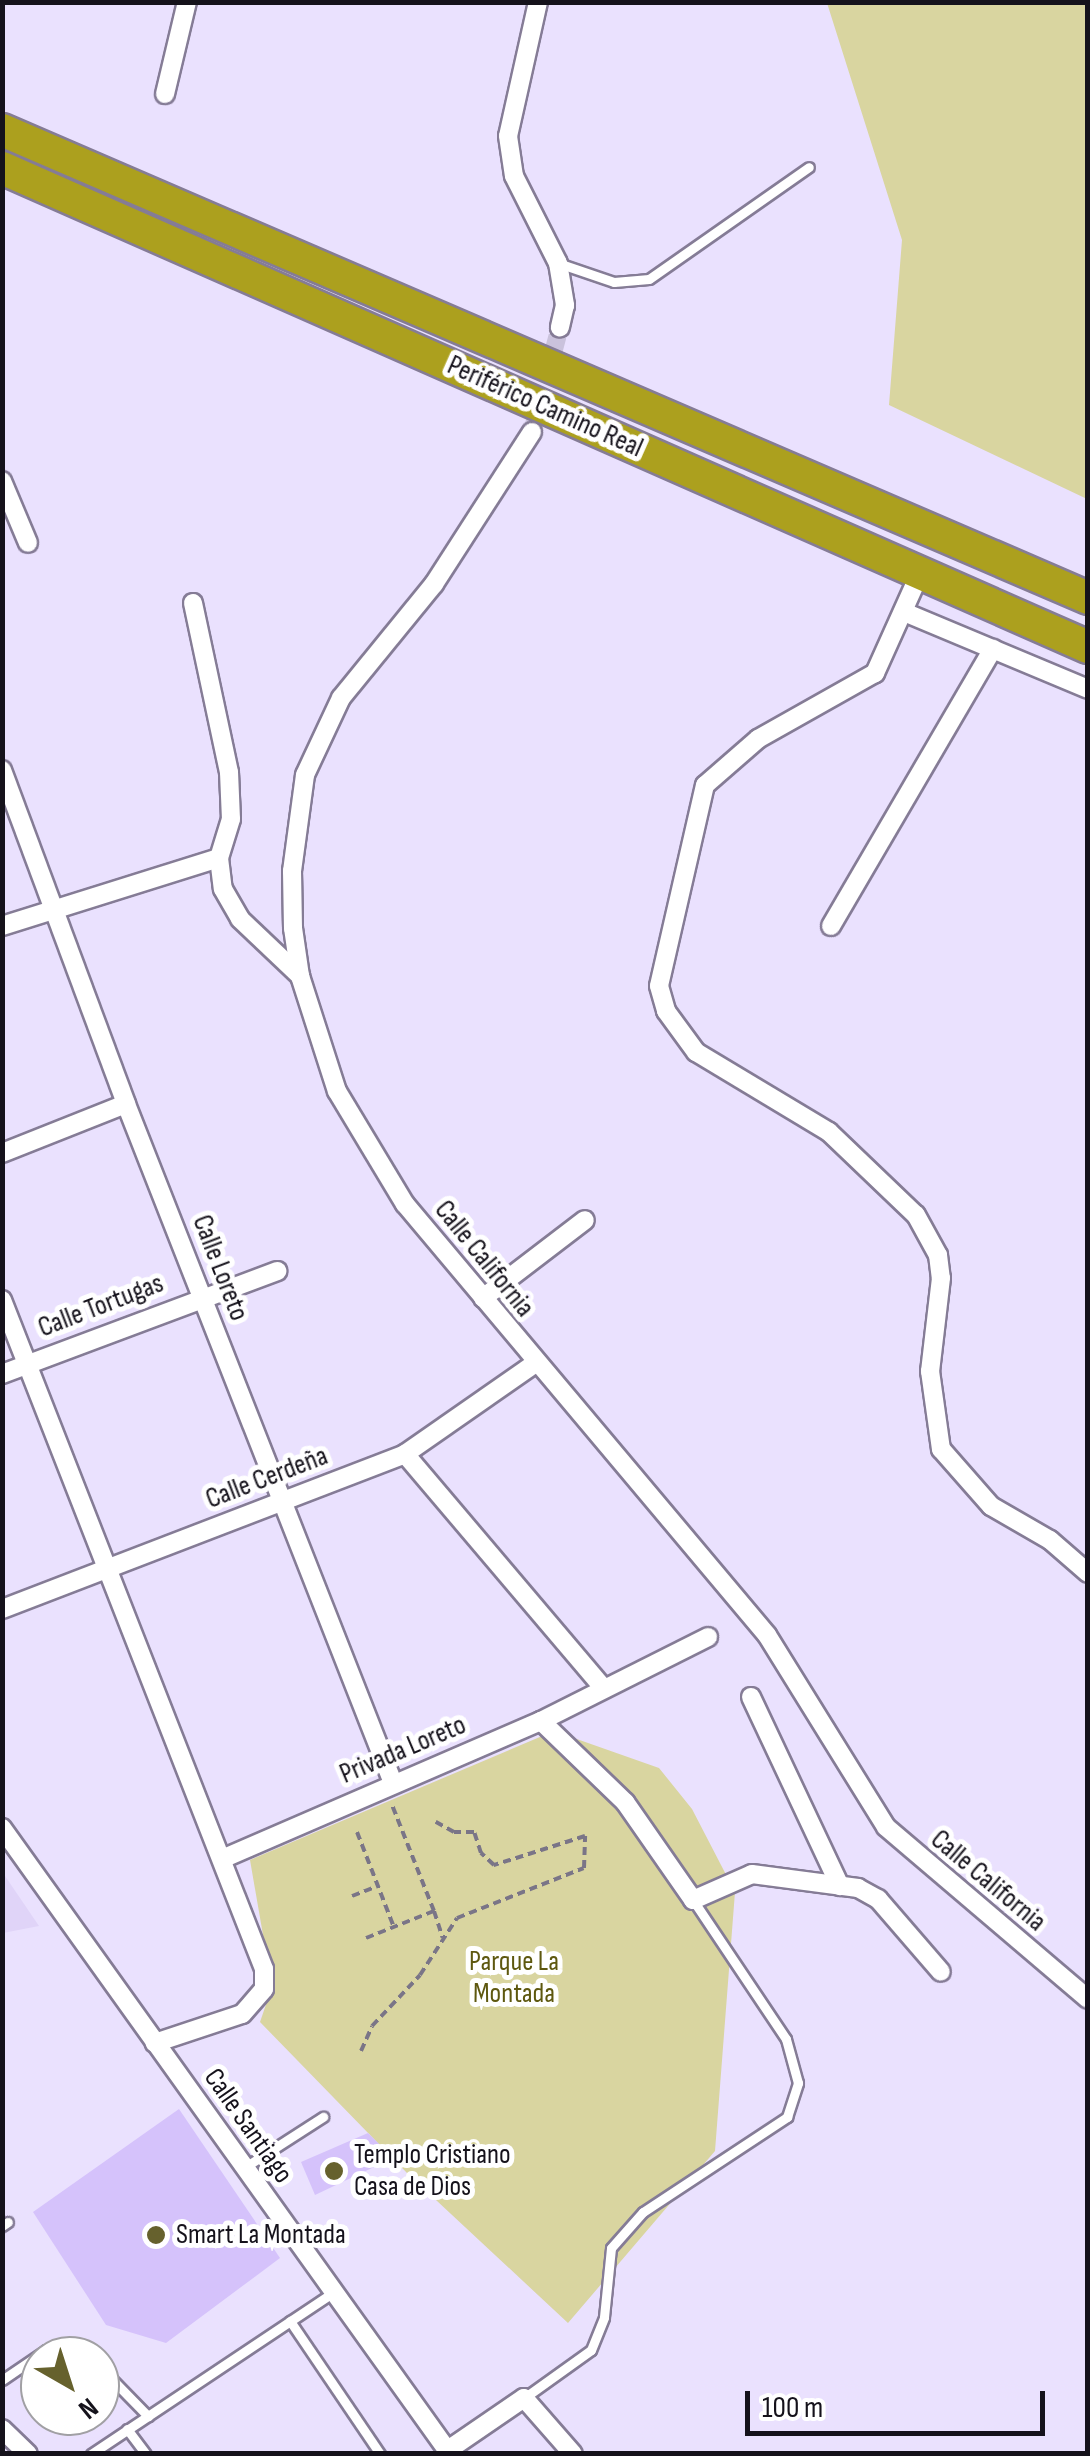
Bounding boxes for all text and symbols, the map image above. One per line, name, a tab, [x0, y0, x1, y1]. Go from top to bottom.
street label: Periférico Camino Real	[442, 349, 648, 465]
street label: Calle California	[427, 1194, 541, 1324]
street label: Calle Loreto	[185, 1210, 255, 1326]
street label: Calle Tortugas	[34, 1267, 168, 1345]
street label: Calle Cerdeña	[201, 1439, 333, 1517]
street label: Privada Loreto	[335, 1708, 471, 1792]
street label: Calle California	[924, 1823, 1052, 1939]
park label: Parque La Montada	[469, 1945, 559, 2011]
street label: Calle Santiago	[196, 2062, 300, 2190]
place label: Templo Cristiano Casa de Dios	[354, 2138, 511, 2204]
marker: Templo Cristiano Casa de Dios	[323, 2160, 345, 2182]
place label: Smart La Montada	[176, 2218, 346, 2252]
marker: Smart La Montada	[145, 2224, 167, 2246]
north arrow	[20, 2336, 120, 2436]
scale bar	[750, 2371, 1050, 2433]
text: 100 m	[762, 2390, 823, 2426]
text: N	[72, 2391, 104, 2426]

